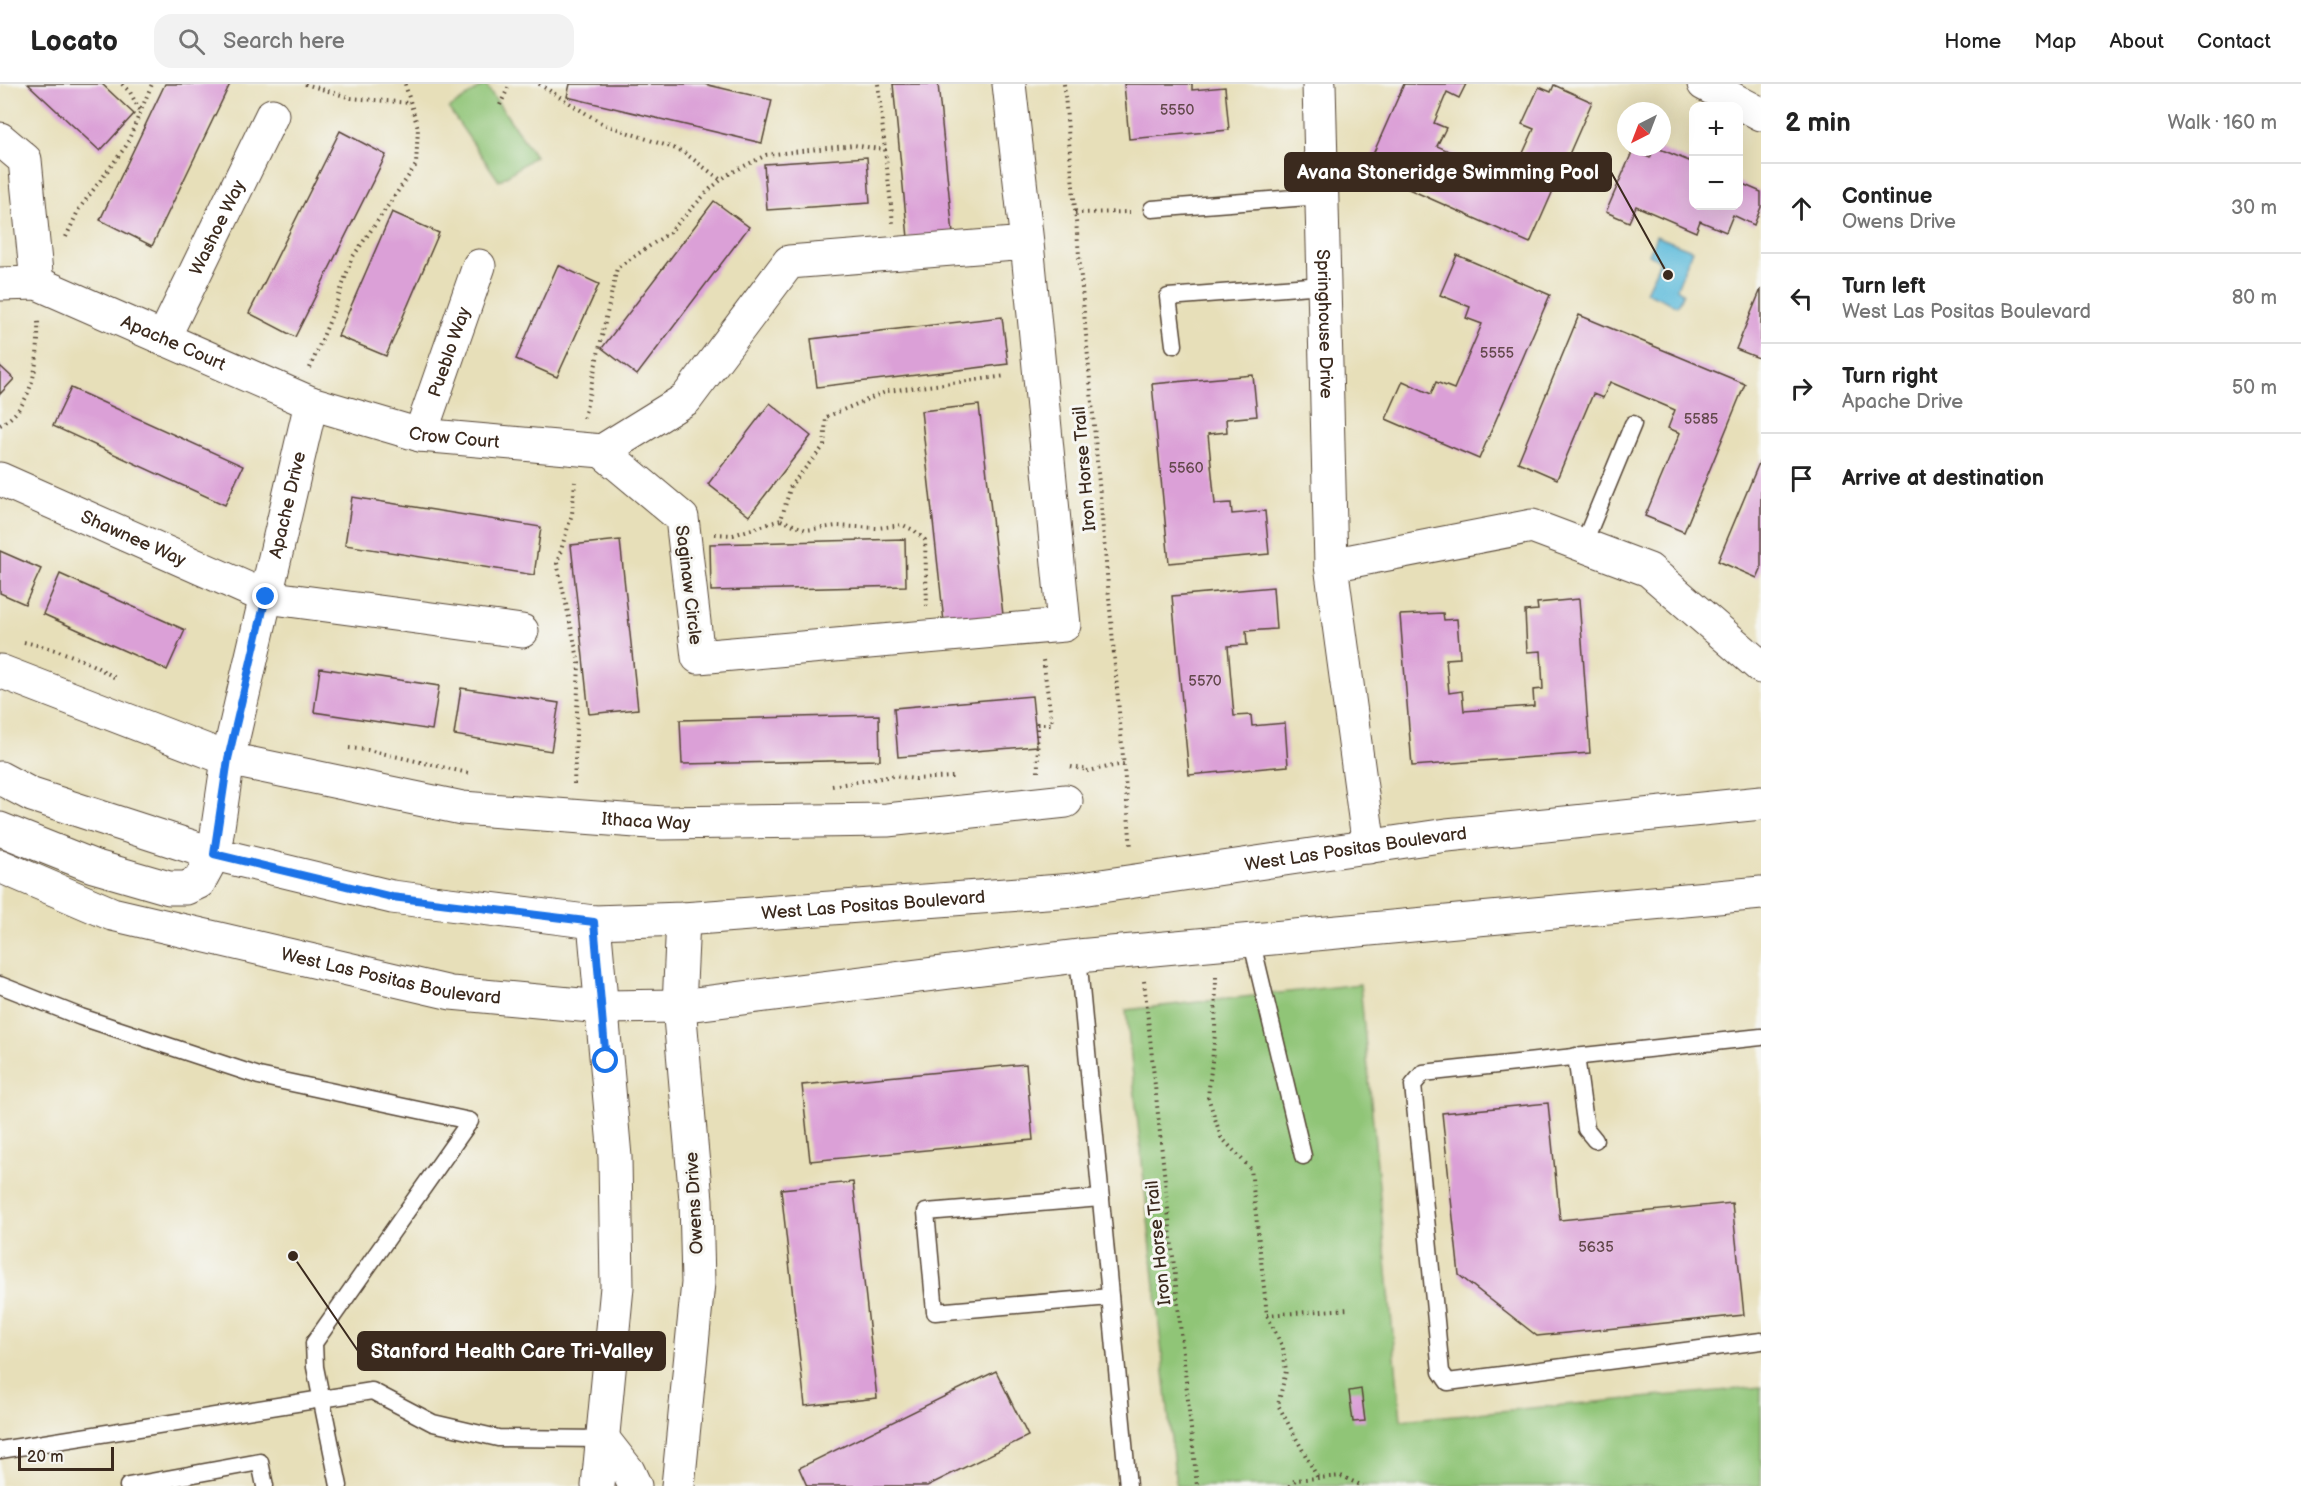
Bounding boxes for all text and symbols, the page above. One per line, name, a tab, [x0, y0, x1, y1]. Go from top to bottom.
search box	[154, 14, 574, 68]
text: Locato	[30, 25, 118, 58]
icon: search	[175, 25, 208, 58]
text: Search here	[223, 28, 345, 55]
text: Home	[1944, 29, 2001, 54]
text: Map	[2034, 29, 2076, 54]
text: About	[2109, 29, 2164, 54]
text: Contact	[2197, 29, 2271, 54]
house number: 5550	[1160, 101, 1194, 120]
north arrow	[1617, 102, 1671, 156]
map controls	[1689, 102, 1743, 210]
button: +	[1689, 102, 1743, 156]
text: 2 min	[1785, 108, 1851, 139]
text: Walk · 160 m	[2168, 111, 2277, 135]
callout: Avana Stoneridge Swimming Pool	[1285, 153, 1611, 191]
button: −	[1689, 156, 1743, 210]
text: Avana Stoneridge Swimming Pool	[1296, 161, 1599, 185]
street label: Washoe Way	[186, 176, 250, 279]
text: Continue	[1842, 183, 1932, 210]
icon: ahead	[1785, 192, 1818, 225]
text: 30 m	[2231, 196, 2277, 220]
text: Owens Drive	[1842, 210, 1956, 234]
street label: Springhouse Drive	[1312, 249, 1337, 399]
text: Turn left	[1842, 273, 1926, 300]
icon: left	[1785, 282, 1818, 315]
text: 80 m	[2232, 286, 2277, 310]
text: West Las Positas Boulevard	[1842, 300, 2091, 324]
street label: Pueblo Way	[424, 303, 475, 400]
street label: Apache Court	[118, 311, 229, 375]
house number: 5555	[1480, 344, 1514, 363]
text: Turn right	[1842, 363, 1938, 390]
icon: right	[1785, 372, 1818, 405]
text: 50 m	[2232, 376, 2277, 400]
text: Apache Drive	[1842, 390, 1963, 414]
street label: Iron Horse Trail	[1069, 406, 1100, 532]
house number: 5585	[1684, 410, 1718, 429]
street label: Crow Court	[406, 422, 501, 453]
street label: Apache Drive	[265, 449, 310, 560]
house number: 5560	[1168, 459, 1204, 478]
icon: arrive	[1785, 462, 1818, 495]
text: Arrive at destination	[1842, 465, 2044, 492]
street label: Shawnee Way	[78, 506, 190, 571]
street label: Saginaw Circle	[671, 524, 706, 646]
route end	[252, 583, 278, 609]
house number: 5570	[1188, 672, 1222, 691]
street label: Ithaca Way	[601, 808, 691, 834]
street label: West Las Positas Boulevard	[1243, 823, 1468, 876]
street label: West Las Positas Boulevard	[761, 887, 986, 924]
street label: West Las Positas Boulevard	[279, 944, 502, 1009]
route start	[592, 1047, 618, 1073]
street label: Owens Drive	[681, 1151, 708, 1255]
street label: Iron Horse Trail	[1142, 1180, 1175, 1306]
house number: 5635	[1578, 1238, 1614, 1257]
callout: Stanford Health Care Tri-Valley	[358, 1332, 665, 1370]
text: Stanford Health Care Tri-Valley	[371, 1340, 654, 1364]
scale bar	[18, 1444, 114, 1472]
text: 20 m	[27, 1448, 63, 1467]

